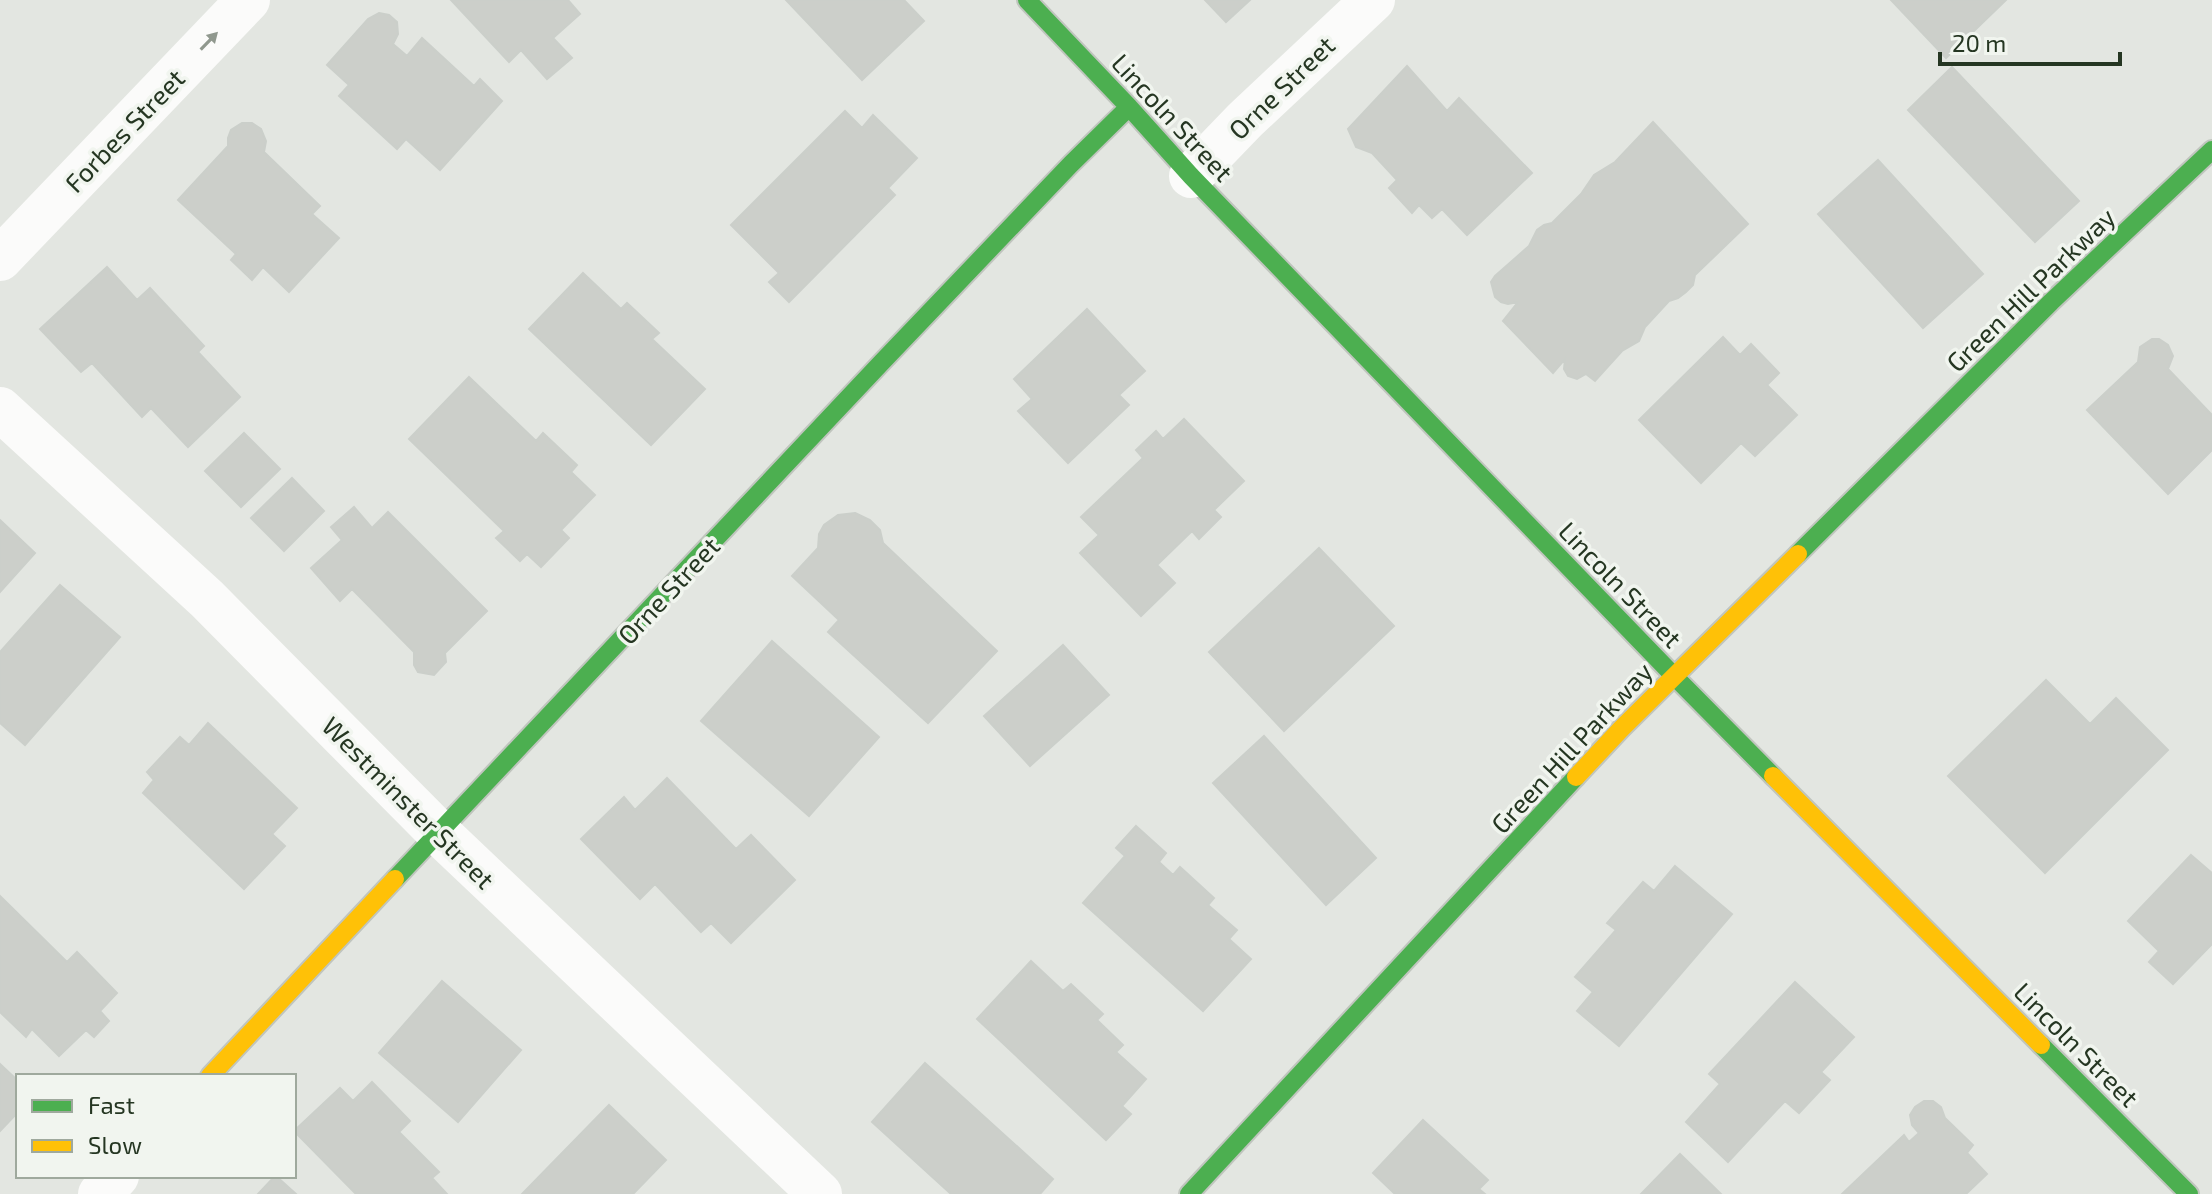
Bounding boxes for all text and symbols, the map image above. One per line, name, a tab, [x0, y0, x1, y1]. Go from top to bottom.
scale bar	[1940, 16, 2120, 66]
text: 20 m	[1952, 28, 2006, 57]
street label: Orne Street	[1222, 29, 1340, 145]
one-way arrow	[199, 32, 218, 51]
street label: Lincoln Street	[1106, 47, 1240, 187]
street label: Forbes Street	[58, 62, 190, 198]
street label: Green Hill Parkway	[1939, 201, 2121, 377]
street label: Lincoln Street	[1553, 515, 1689, 653]
street label: Orne Street	[611, 530, 725, 650]
street label: Green Hill Parkway	[1484, 655, 1658, 839]
street label: Westminster Street	[317, 710, 502, 895]
street label: Lincoln Street	[2008, 975, 2146, 1113]
legend	[16, 1074, 296, 1178]
text: Fast	[88, 1090, 135, 1119]
text: Slow	[88, 1130, 142, 1159]

